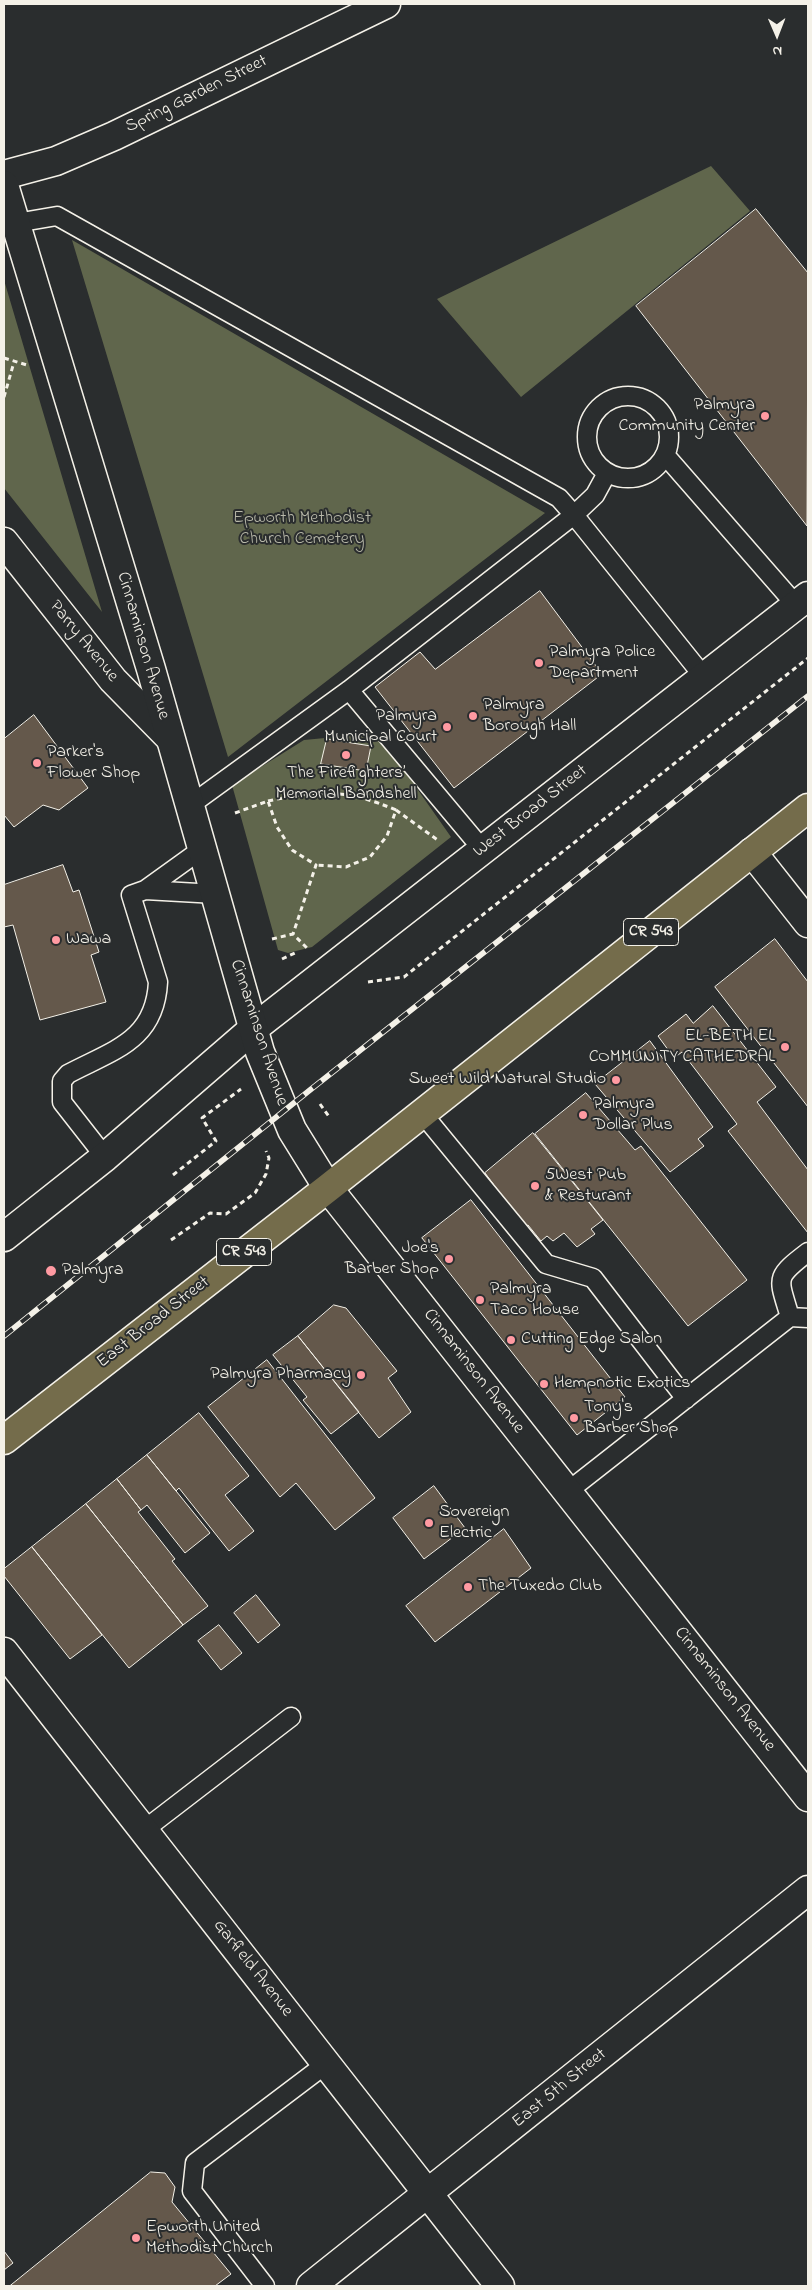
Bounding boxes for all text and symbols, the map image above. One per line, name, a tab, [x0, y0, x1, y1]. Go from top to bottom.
north arrow	[752, 10, 802, 60]
text: N	[772, 40, 782, 61]
street label: Spring Garden Street	[123, 51, 271, 139]
place label: Palmyra Community Center	[618, 395, 755, 438]
marker: Palmyra Community Center	[759, 410, 771, 422]
park label: Epworth Methodist Church Cemetery	[233, 508, 371, 550]
street label: Cinnaminson Avenue	[111, 570, 173, 722]
street label: Parry Avenue	[44, 597, 122, 687]
place label: Palmyra Police Department	[549, 642, 655, 684]
marker: Palmyra Police Department	[533, 657, 545, 669]
place label: Palmyra Borough Hall	[483, 695, 576, 738]
place label: Palmyra Municipal Court	[324, 706, 437, 749]
marker: Palmyra Borough Hall	[467, 710, 479, 722]
marker: Palmyra Municipal Court	[441, 721, 453, 733]
place label: Parker's Flower Shop	[47, 742, 140, 784]
marker: The Firefighters’ Memorial Bandshell	[340, 749, 352, 761]
marker: Parker's Flower Shop	[31, 757, 43, 769]
street label: West Broad Street	[470, 761, 592, 863]
place label: The Firefighters’ Memorial Bandshell	[275, 763, 417, 806]
road number: CR 543	[624, 919, 678, 946]
place label: Wawa	[66, 929, 111, 951]
marker: Wawa	[50, 934, 62, 946]
street label: Cinnaminson Avenue	[224, 957, 292, 1109]
place label: EL-BETH EL COMMUNITY CATHEDRAL	[589, 1026, 775, 1068]
marker: EL-BETH EL COMMUNITY CATHEDRAL	[779, 1041, 791, 1053]
place label: Sweet Wild Natural Studio	[409, 1069, 606, 1091]
marker: Sweet Wild Natural Studio	[610, 1074, 622, 1086]
place label: Palmyra Dollar Plus	[593, 1094, 673, 1136]
marker: Palmyra Dollar Plus	[577, 1109, 589, 1121]
place label: 5West Pub & Resturant	[545, 1165, 631, 1208]
marker: 5West Pub & Resturant	[529, 1180, 541, 1192]
road number: CR 543	[216, 1238, 272, 1266]
place label: Joe's Barber Shop	[345, 1238, 439, 1280]
marker: Joe's Barber Shop	[443, 1253, 455, 1265]
place label: Palmyra	[62, 1260, 123, 1282]
marker: Palmyra	[44, 1264, 58, 1278]
street label: East Broad Street	[93, 1272, 215, 1374]
place label: Palmyra Taco House	[490, 1279, 579, 1322]
marker: Palmyra Taco House	[474, 1294, 486, 1306]
street label: Cinnaminson Avenue	[418, 1305, 528, 1439]
place label: Cutting Edge Salon	[521, 1329, 662, 1351]
marker: Cutting Edge Salon	[505, 1334, 517, 1346]
place label: Palmyra Pharmacy	[210, 1364, 351, 1386]
marker: Palmyra Pharmacy	[355, 1369, 367, 1381]
place label: Hempnotic Exotics	[554, 1373, 691, 1395]
marker: Hempnotic Exotics	[538, 1378, 550, 1390]
place label: Tony's Barber Shop	[584, 1397, 678, 1440]
marker: Tony's Barber Shop	[568, 1412, 580, 1424]
place label: Sovereign Electric	[439, 1502, 509, 1545]
marker: Sovereign Electric	[423, 1517, 435, 1529]
place label: The Tuxedo Club	[478, 1576, 602, 1598]
marker: The Tuxedo Club	[462, 1581, 474, 1593]
street label: Cinnaminson Avenue	[669, 1623, 779, 1757]
street label: Garfield Avenue	[207, 1916, 297, 2022]
street label: East 5th Street	[508, 2044, 612, 2134]
place label: Epworth United Methodist Church	[146, 2217, 273, 2260]
marker: Epworth United Methodist Church	[130, 2232, 142, 2244]

